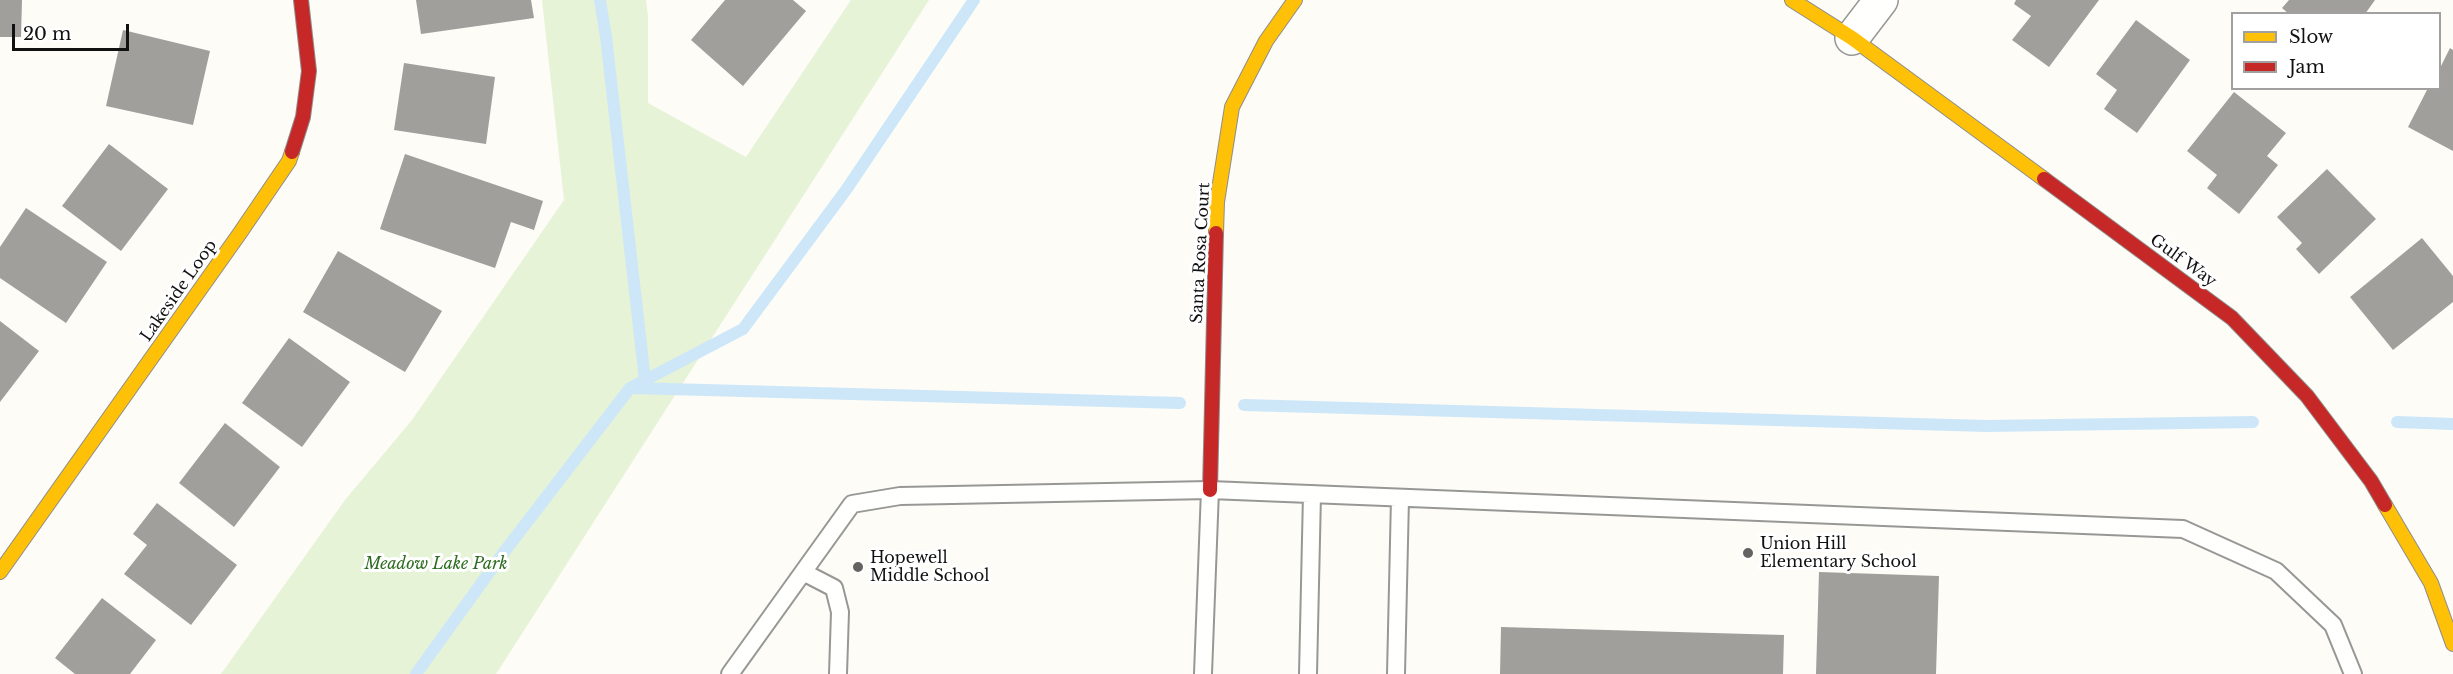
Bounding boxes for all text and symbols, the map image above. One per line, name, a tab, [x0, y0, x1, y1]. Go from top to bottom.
scale bar	[15, 12, 132, 50]
legend	[2231, 12, 2441, 90]
text: 20 m	[23, 23, 71, 45]
text: Slow	[2289, 26, 2333, 48]
text: Jam	[2289, 56, 2325, 78]
street label: Santa Rosa Court	[1188, 182, 1214, 324]
street label: Gulf Way	[2146, 231, 2220, 291]
street label: Lakeside Loop	[137, 236, 221, 346]
place label: Union Hill Elementary School	[1760, 534, 1917, 572]
marker: Union Hill Elementary School	[1741, 546, 1755, 560]
place label: Hopewell Middle School	[870, 548, 989, 586]
park label: Meadow Lake Park	[364, 554, 508, 574]
marker: Hopewell Middle School	[851, 560, 865, 574]

